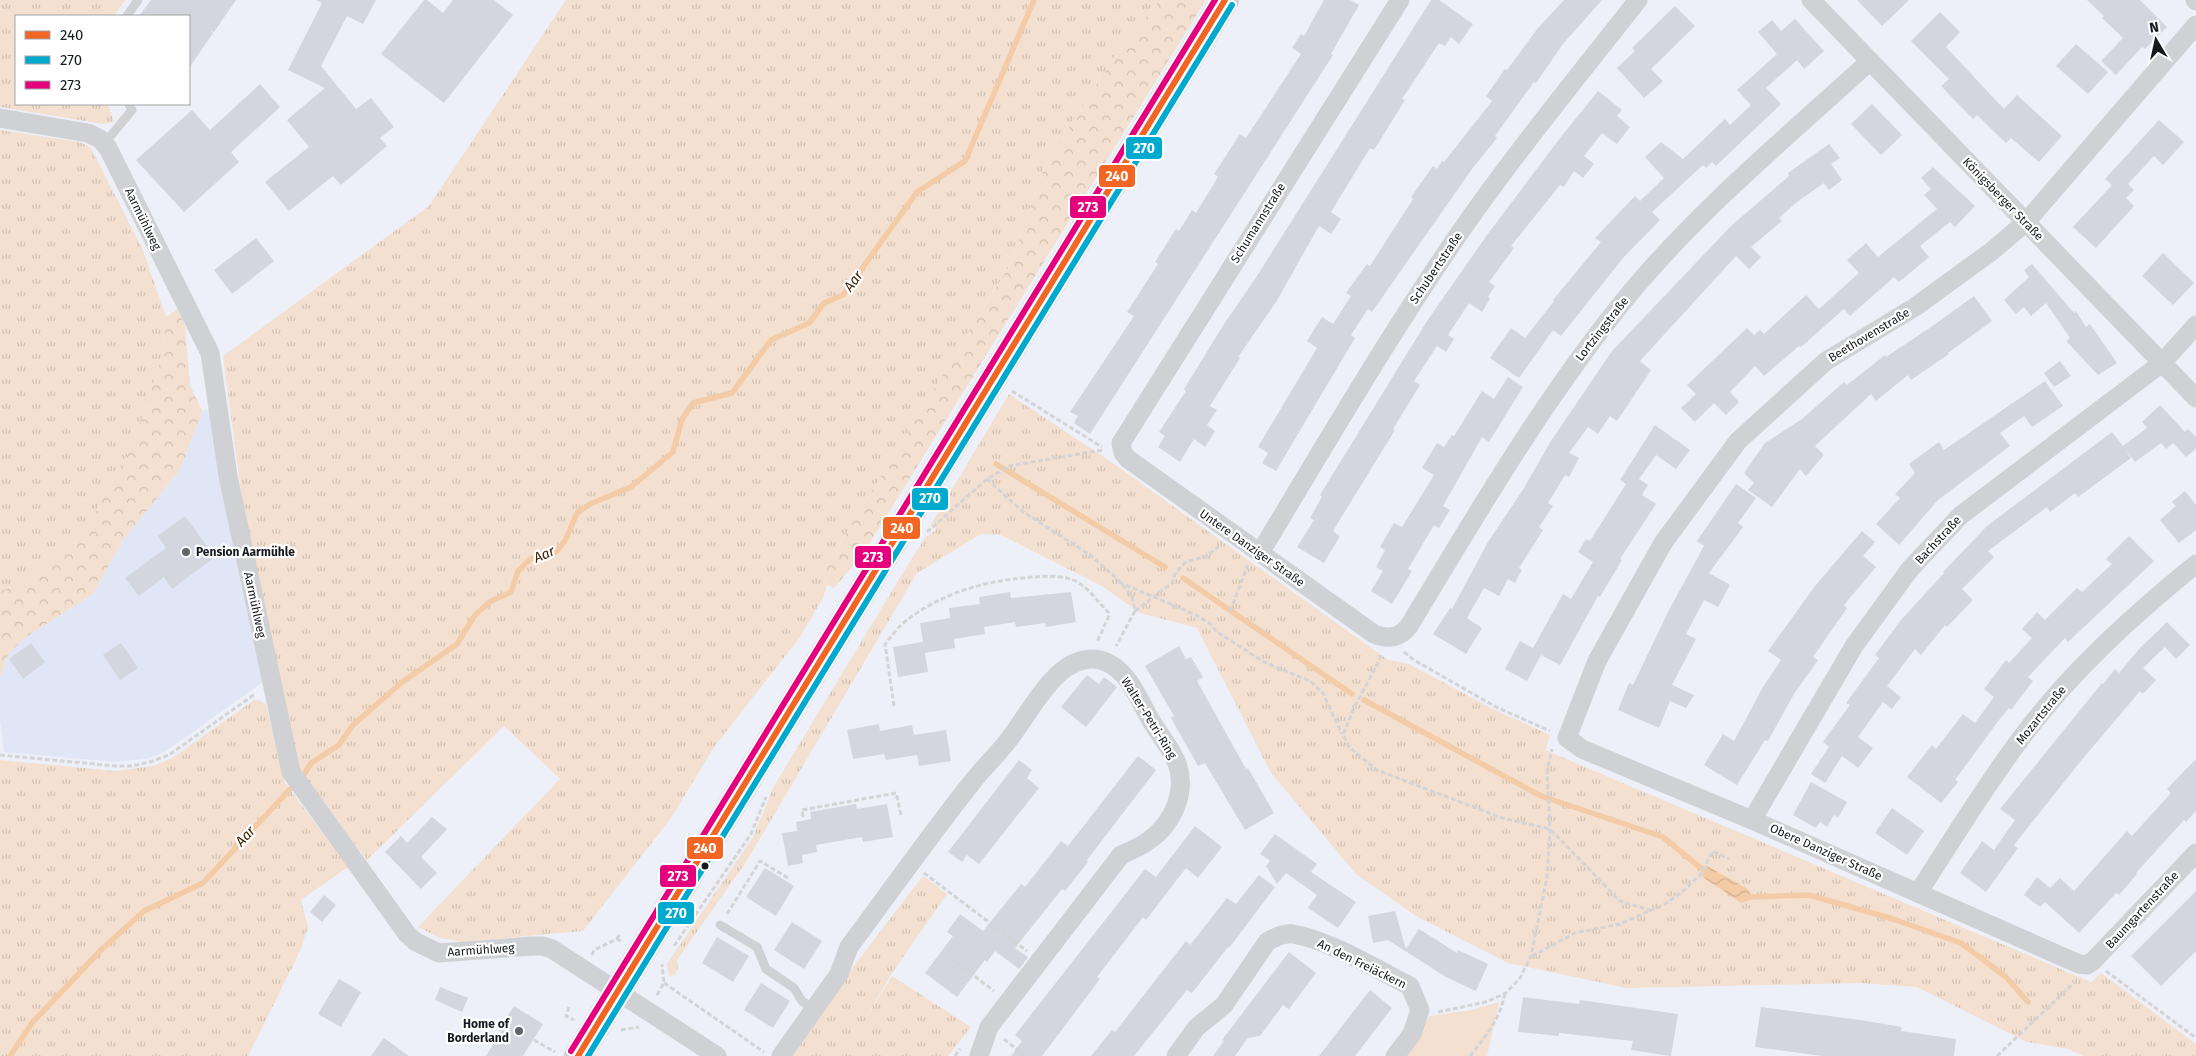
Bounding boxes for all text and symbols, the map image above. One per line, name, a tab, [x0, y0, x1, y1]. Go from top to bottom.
legend	[15, 15, 190, 105]
north arrow	[2131, 15, 2181, 65]
text: N	[2148, 19, 2160, 37]
text: 240	[60, 26, 83, 44]
text: 270	[60, 51, 82, 69]
text: 273	[60, 76, 81, 94]
line badge: 270	[1125, 136, 1163, 160]
text: 270	[1133, 140, 1155, 157]
street label: Königsberger Straße	[1960, 155, 2046, 243]
line badge: 240	[1098, 164, 1136, 188]
text: 240	[1106, 168, 1128, 185]
street label: Schumannstraße	[1228, 180, 1288, 266]
street label: Aarmühlweg	[122, 186, 164, 253]
line badge: 273	[1069, 195, 1107, 219]
text: 273	[1078, 199, 1098, 216]
street label: Schubertstraße	[1407, 230, 1465, 306]
water label: Aar	[840, 267, 867, 296]
street label: Lortzingstraße	[1573, 294, 1631, 364]
street label: Beethovenstraße	[1826, 305, 1912, 365]
line badge: 270	[911, 487, 949, 511]
text: 270	[919, 490, 941, 507]
street label: Untere Danziger Straße	[1197, 506, 1307, 590]
street label: Bachstraße	[1912, 513, 1964, 567]
line badge: 240	[882, 516, 921, 540]
text: 240	[891, 520, 913, 537]
water label: Aar	[530, 542, 558, 567]
place label: Pension Aarmühle	[196, 545, 295, 559]
line badge: 273	[854, 545, 892, 569]
marker: Pension Aarmühle	[180, 546, 192, 558]
text: 273	[863, 549, 883, 566]
street label: Aarmühlweg	[241, 571, 269, 640]
street label: Walter-Petri-Ring	[1118, 675, 1180, 762]
street label: Mozartstraße	[2013, 683, 2069, 747]
street label: Obere Danziger Straße	[1768, 821, 1884, 883]
water label: Aar	[231, 822, 259, 851]
line badge: 240	[686, 836, 724, 860]
text: 240	[694, 840, 716, 857]
unlabelled marker	[700, 861, 710, 871]
line badge: 273	[659, 864, 697, 888]
text: 273	[668, 868, 688, 885]
street label: Baumgartenstraße	[2103, 869, 2181, 951]
line badge: 270	[657, 901, 695, 925]
text: 270	[665, 905, 687, 922]
street label: An den Freiäckern	[1315, 936, 1409, 992]
street label: Aarmühlweg	[447, 941, 516, 959]
place label: Home of Borderland	[447, 1017, 511, 1045]
marker: Home of Borderland	[513, 1025, 525, 1037]

